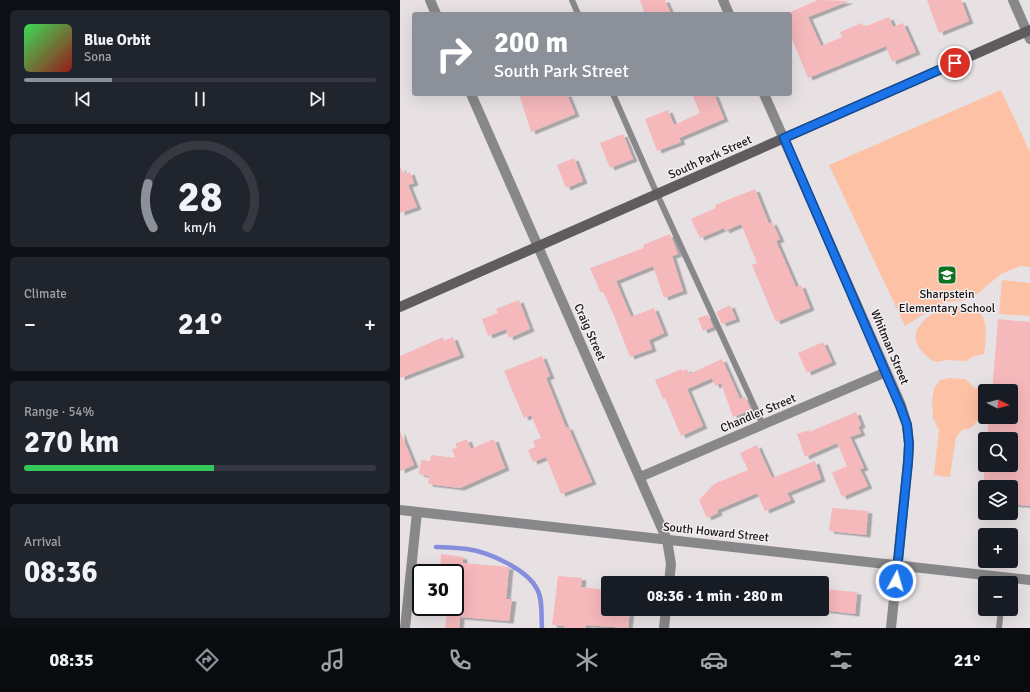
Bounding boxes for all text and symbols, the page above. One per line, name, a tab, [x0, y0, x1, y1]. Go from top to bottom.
text: 200 m	[494, 26, 568, 60]
icon: right	[428, 28, 480, 80]
text: Blue Orbit	[84, 31, 151, 49]
pin	[938, 46, 972, 80]
text: Sona	[84, 49, 112, 65]
icon: arrive	[944, 52, 966, 74]
text: South Park Street	[494, 60, 629, 82]
icon: previous	[72, 88, 94, 110]
icon: pause	[189, 88, 211, 110]
icon: next	[306, 88, 328, 110]
street label: South Park Street	[666, 132, 754, 183]
text: 28	[178, 172, 222, 223]
text: km/h	[184, 219, 216, 236]
school or university icon: Sharpstein Elementary School	[936, 264, 958, 286]
text: Climate	[24, 286, 67, 302]
place label: Sharpstein Elementary School	[899, 287, 996, 316]
street label: Craig Street	[570, 301, 609, 363]
text: 21°	[178, 306, 222, 343]
street label: Whitman Street	[867, 307, 912, 387]
text: −	[24, 311, 36, 338]
text: +	[364, 311, 376, 338]
north arrow	[978, 384, 1018, 424]
map controls	[978, 384, 1018, 616]
street label: Chandler Street	[718, 391, 798, 436]
text: Range · 54%	[24, 404, 94, 420]
text: 270 km	[24, 424, 119, 461]
button: search	[978, 432, 1018, 472]
button: layers	[978, 480, 1018, 520]
street label: South Howard Street	[662, 519, 770, 546]
button: +	[978, 528, 1018, 568]
text: Arrival	[24, 534, 61, 550]
text: 08:36	[24, 554, 98, 591]
position arrow	[875, 560, 917, 602]
speed limit sign: 30	[412, 564, 464, 616]
button: −	[978, 576, 1018, 616]
text: 08:36 · 1 min · 280 m	[647, 587, 783, 605]
icon: directions	[193, 646, 221, 674]
icon: music	[319, 646, 347, 674]
icon: phone	[446, 646, 474, 674]
icon: climate	[573, 646, 601, 674]
icon: car	[700, 646, 728, 674]
icon: filters	[827, 646, 855, 674]
text: 08:35	[49, 649, 94, 671]
text: 21°	[954, 649, 981, 671]

